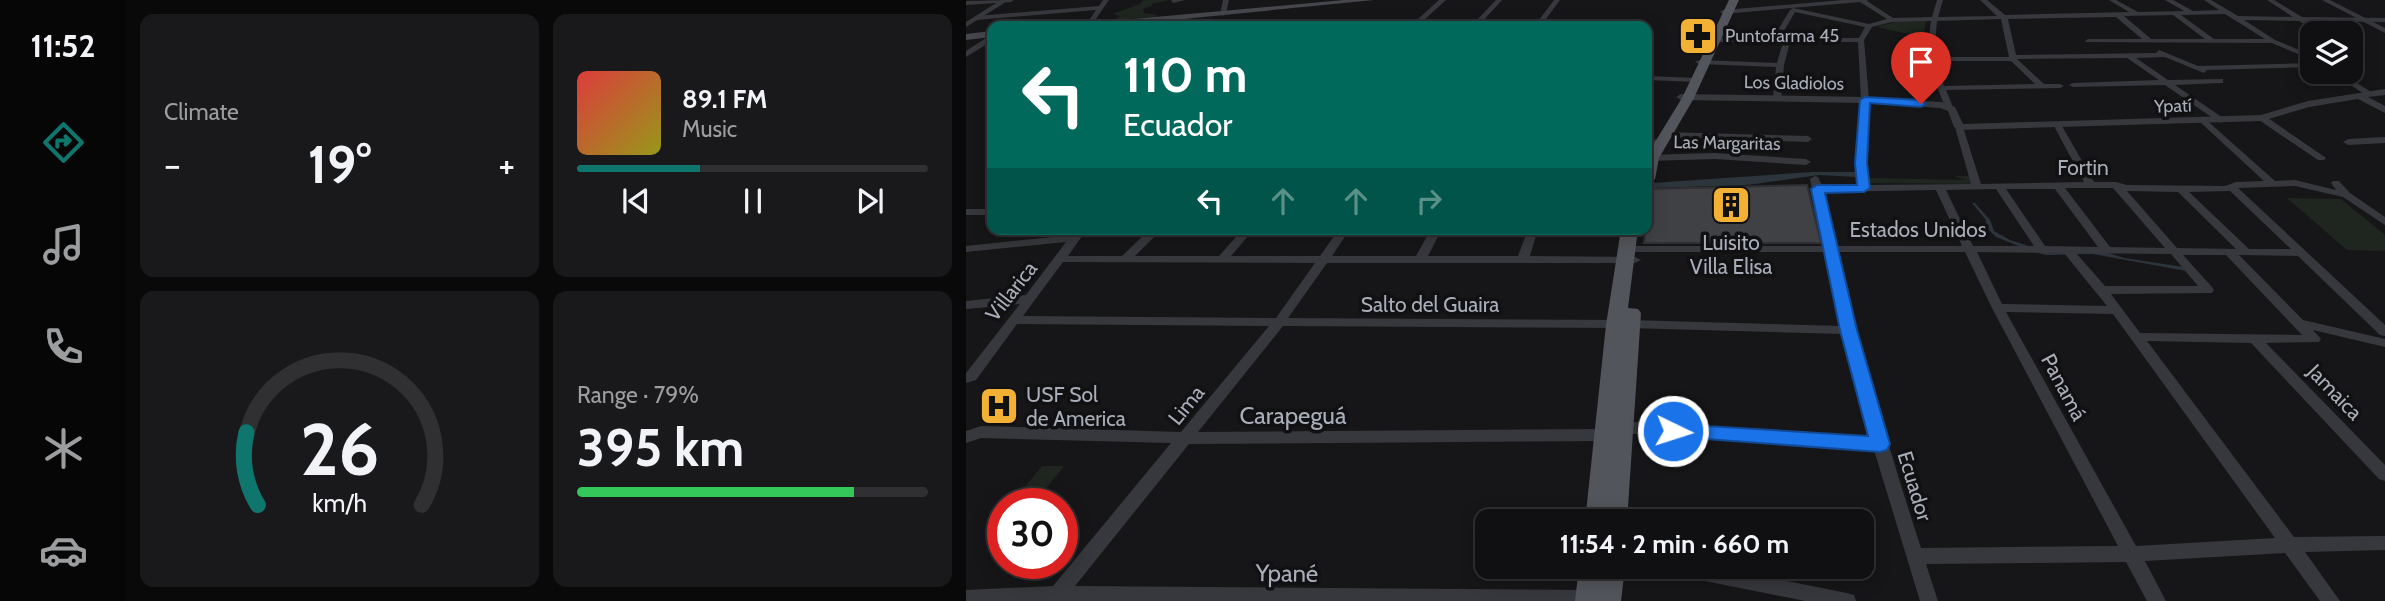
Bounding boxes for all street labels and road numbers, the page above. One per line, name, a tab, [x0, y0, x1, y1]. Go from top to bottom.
street label: Los Gladiolos	[1744, 71, 1844, 95]
street label: Ypatí	[2153, 94, 2192, 118]
street label: Las Margaritas	[1673, 131, 1781, 155]
street label: Fortin	[2057, 155, 2109, 180]
street label: Estados Unidos	[1850, 217, 1987, 242]
street label: Villarica	[980, 256, 1042, 326]
street label: Salto del Guaira	[1361, 292, 1499, 317]
street label: Panamá	[2036, 349, 2092, 425]
street label: Jamaica	[2302, 358, 2368, 425]
street label: Lima	[1163, 380, 1209, 430]
street label: Carapeguá	[1240, 401, 1347, 430]
street label: Ecuador	[1893, 448, 1938, 524]
street label: Ypané	[1254, 558, 1319, 588]

